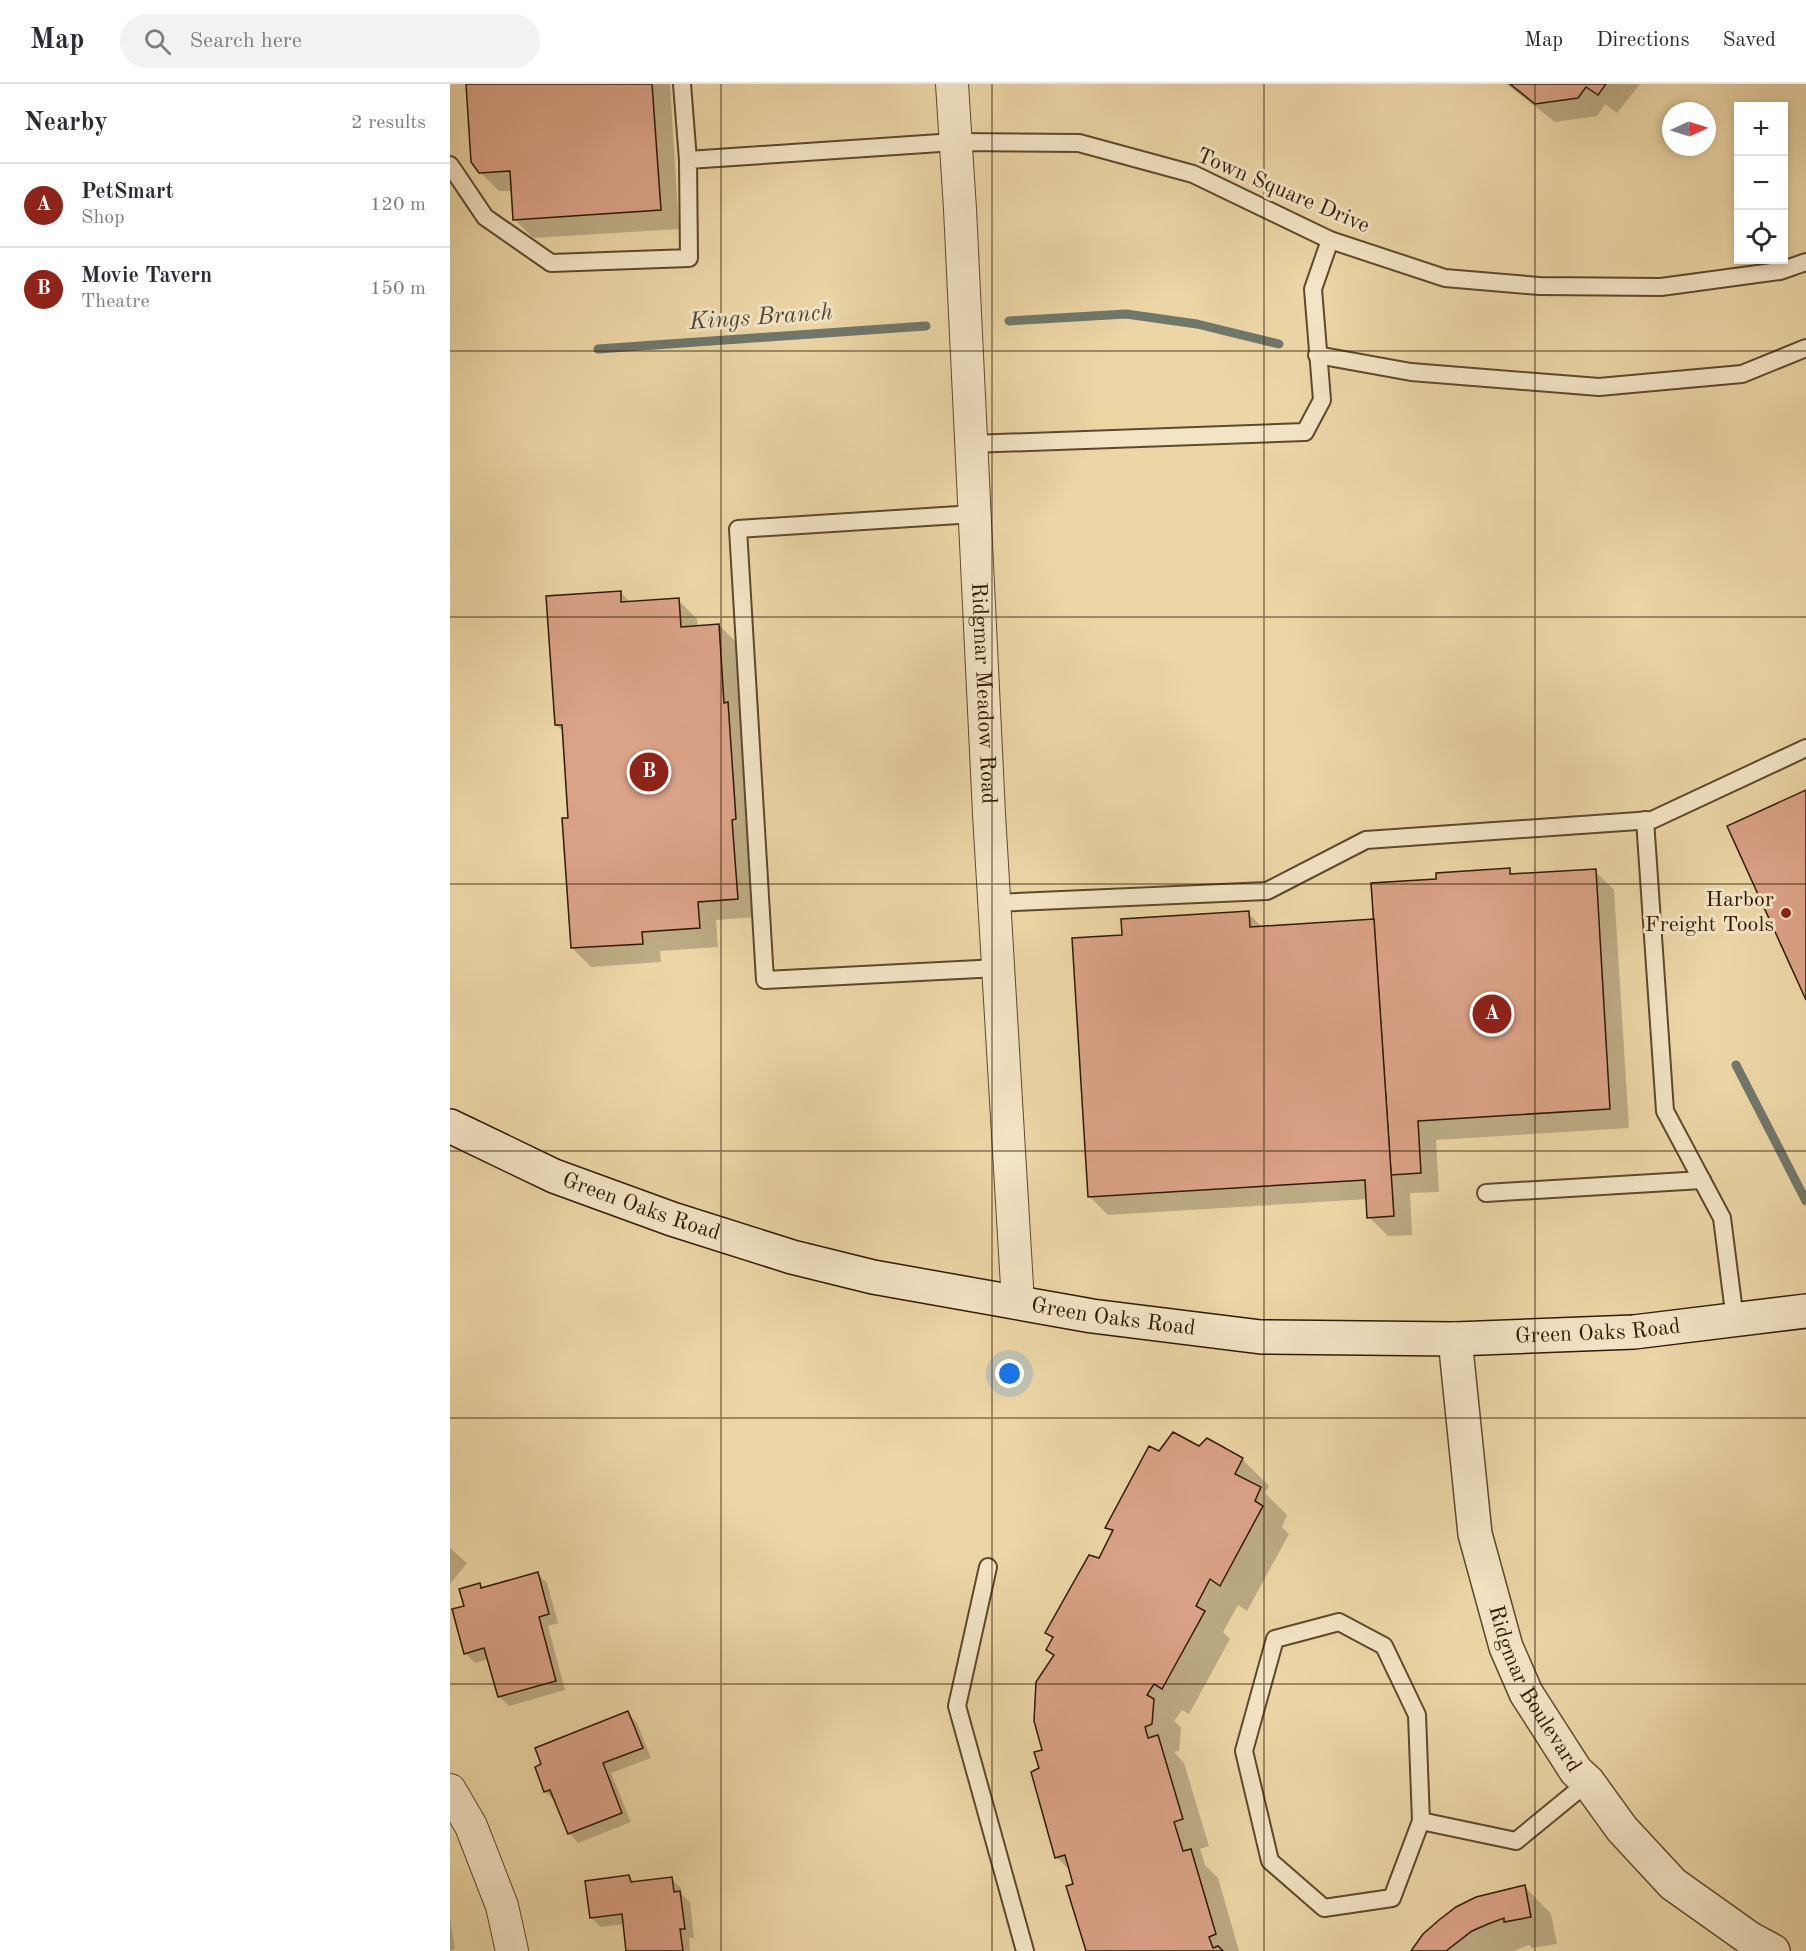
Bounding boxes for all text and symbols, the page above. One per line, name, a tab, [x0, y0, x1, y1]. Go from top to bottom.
search box	[120, 14, 540, 68]
icon: search	[141, 25, 174, 58]
text: Map	[30, 27, 84, 55]
text: Search here	[189, 30, 302, 52]
text: Map	[1524, 30, 1563, 51]
text: Directions	[1596, 30, 1690, 51]
text: Saved	[1723, 30, 1776, 51]
north arrow	[1662, 102, 1716, 156]
map controls	[1734, 102, 1788, 264]
button: +	[1734, 102, 1788, 156]
text: Nearby	[24, 110, 108, 136]
text: 2 results	[351, 113, 426, 133]
street label: Town Square Drive	[1193, 145, 1373, 237]
button: −	[1734, 156, 1788, 210]
text: PetSmart	[81, 181, 174, 203]
text: A	[36, 195, 51, 215]
text: 120 m	[370, 195, 426, 215]
text: Shop	[81, 208, 125, 228]
button: locate	[1734, 210, 1788, 264]
text: Movie Tavern	[81, 265, 212, 287]
text: B	[36, 279, 51, 299]
text: 150 m	[370, 279, 426, 299]
text: Theatre	[81, 292, 150, 312]
water label: Kings Branch	[687, 301, 834, 335]
street label: Ridgmar Meadow Road	[967, 582, 1000, 805]
pin: B	[630, 750, 668, 794]
place label: Harbor Freight Tools	[1645, 889, 1774, 936]
marker: Harbor Freight Tools	[1779, 906, 1793, 920]
pin: A	[1472, 992, 1512, 1036]
street label: Green Oaks Road	[559, 1169, 723, 1245]
street label: Green Oaks Road	[1029, 1294, 1197, 1340]
street label: Green Oaks Road	[1515, 1315, 1682, 1348]
your location	[995, 1359, 1024, 1388]
street label: Ridgmar Boulevard	[1484, 1603, 1585, 1776]

